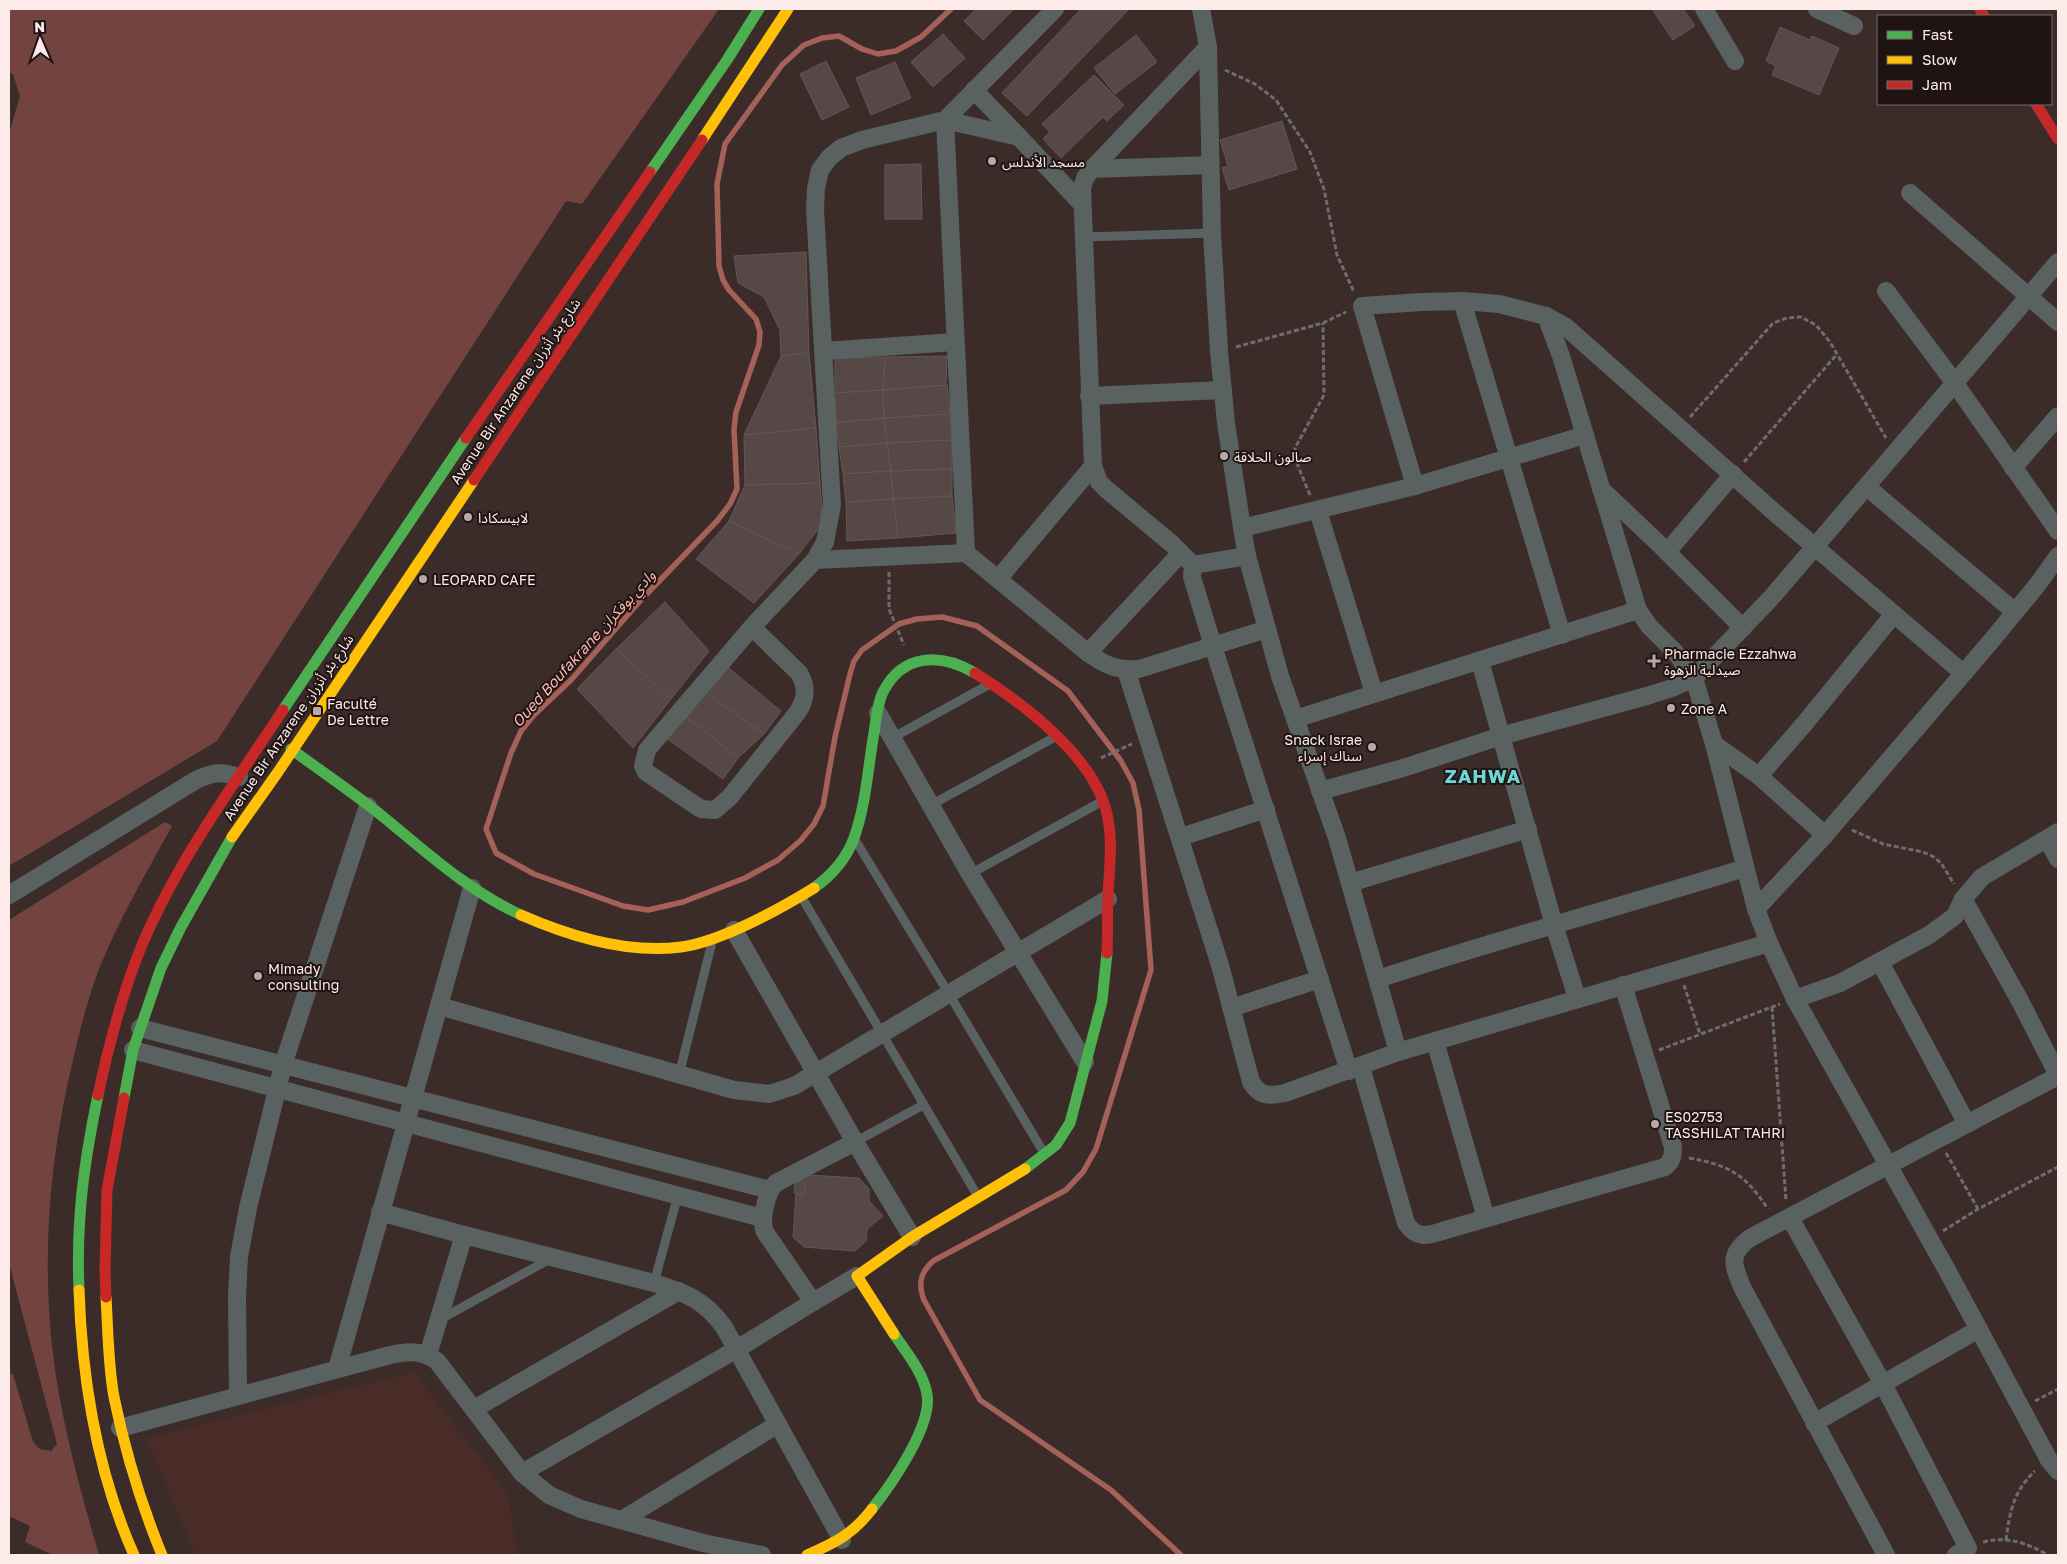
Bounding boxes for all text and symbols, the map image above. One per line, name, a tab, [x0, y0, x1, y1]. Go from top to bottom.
north arrow	[15, 15, 65, 65]
legend	[1877, 15, 2052, 105]
text: N	[34, 18, 45, 35]
text: Fast	[1922, 25, 1953, 43]
text: Slow	[1922, 50, 1957, 68]
text: Jam	[1922, 75, 1952, 93]
place label: مسجد الأندلس	[1002, 153, 1085, 171]
marker: مسجد الأندلس	[986, 155, 998, 167]
street label: Avenue Bir Anzarene شارع بئر أنزران	[446, 295, 586, 489]
place label: صالون الحلاقة	[1234, 448, 1312, 466]
marker: صالون الحلاقة	[1218, 450, 1230, 462]
place label: لابيسكادا	[478, 509, 528, 526]
marker: لابيسكادا	[462, 511, 474, 523]
water label: Oued Boufakrane وادي بوفكران	[508, 565, 661, 733]
place label: LEOPARD CAFE	[433, 571, 536, 588]
marker: LEOPARD CAFE	[417, 573, 429, 585]
street label: Avenue Bir Anzarene شارع بئر أنزران	[219, 631, 359, 825]
place label: Pharmacie Ezzahwa صيدلية الزهوة	[1664, 645, 1797, 679]
marker: Pharmacie Ezzahwa صيدلية الزهوة	[1648, 655, 1660, 667]
place label: Faculté De Lettre	[327, 695, 389, 728]
place label: Zone A	[1681, 700, 1728, 717]
marker: Zone A	[1665, 702, 1677, 714]
marker: Faculté De Lettre	[311, 705, 323, 717]
place label: Snack Israe سناك إسراء	[1284, 731, 1362, 766]
marker: Snack Israe سناك إسراء	[1366, 741, 1378, 753]
district label: ZAHWA	[1445, 764, 1521, 787]
place label: Mimady consulting	[268, 960, 339, 993]
marker: Mimady consulting	[252, 970, 264, 982]
place label: ES02753 TASSHILAT TAHRI	[1665, 1108, 1785, 1141]
marker: ES02753 TASSHILAT TAHRI	[1649, 1118, 1661, 1130]

